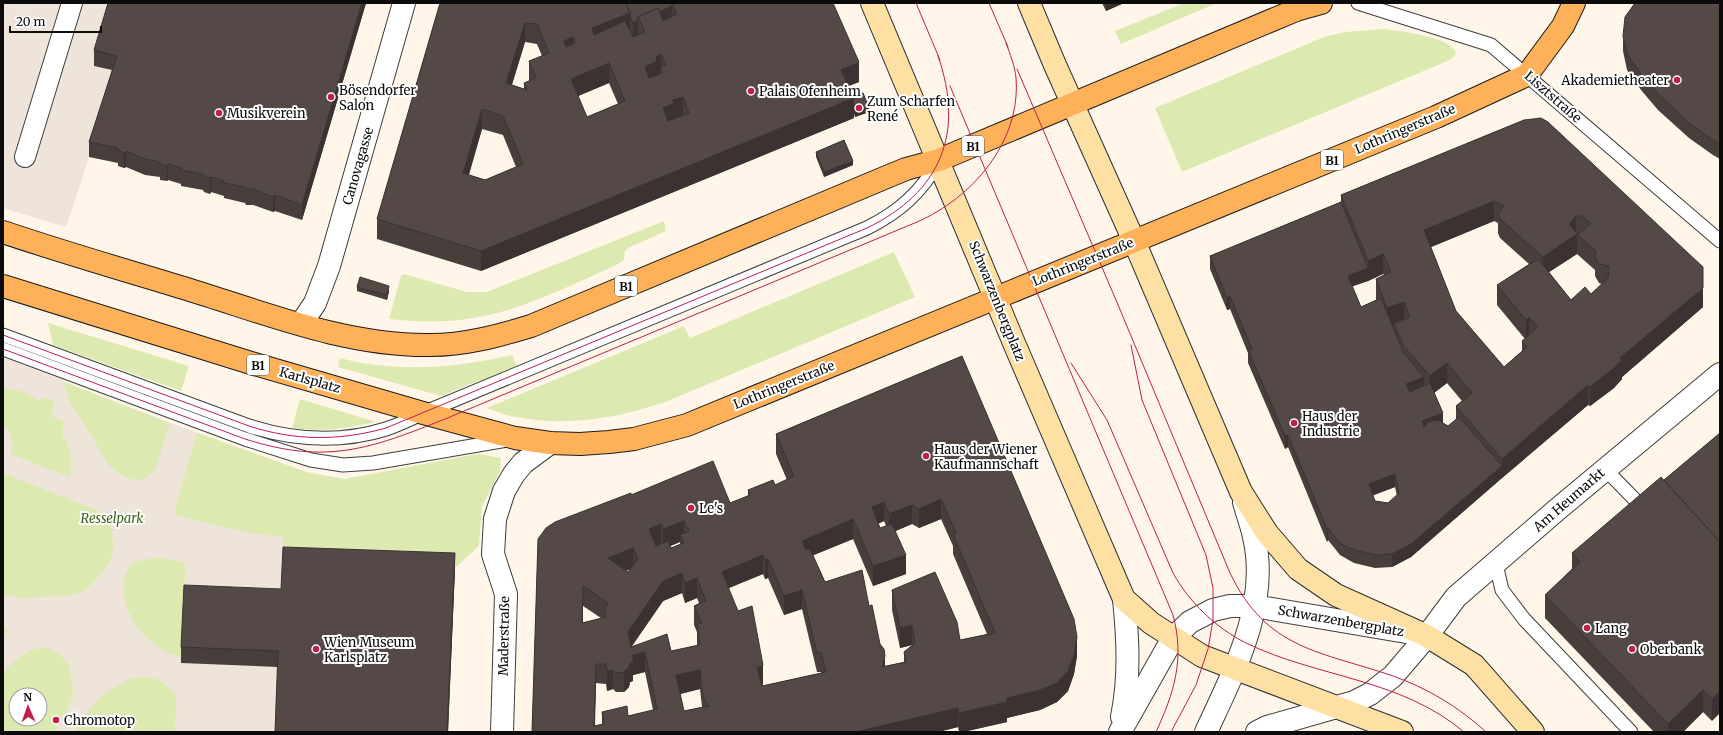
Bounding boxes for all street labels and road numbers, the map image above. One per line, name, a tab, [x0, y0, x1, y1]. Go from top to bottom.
street label: Lisztstraße	[1521, 67, 1585, 127]
street label: Lothringerstraße	[1352, 100, 1458, 158]
street label: Canovagasse	[339, 125, 377, 207]
road number: B1	[962, 136, 984, 156]
road number: B1	[1321, 150, 1343, 170]
street label: Lothringerstraße	[1030, 234, 1136, 290]
street label: Schwarzenbergplatz	[965, 238, 1029, 364]
road number: B1	[615, 276, 637, 296]
road number: B1	[247, 355, 269, 375]
street label: Lothringerstraße	[731, 357, 837, 413]
street label: Karlsplatz	[277, 363, 343, 397]
street label: Am Heumarkt	[1529, 464, 1608, 536]
street label: Maderstraße	[495, 596, 513, 676]
street label: Schwarzenbergplatz	[1276, 602, 1406, 640]

